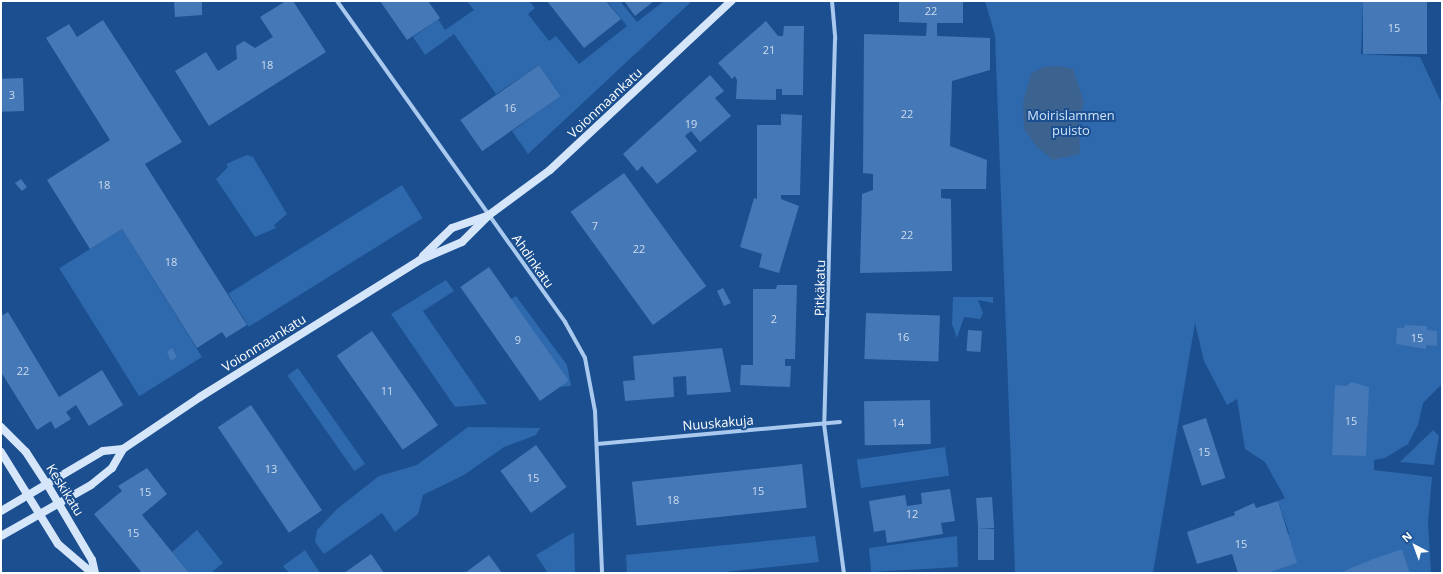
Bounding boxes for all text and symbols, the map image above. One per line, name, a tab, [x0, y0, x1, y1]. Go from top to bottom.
house number: 22	[925, 4, 937, 18]
house number: 15	[1388, 21, 1400, 35]
house number: 21	[763, 43, 775, 57]
house number: 18	[261, 58, 273, 72]
street label: Voionmaankatu	[565, 65, 645, 141]
house number: 3	[9, 88, 15, 102]
house number: 16	[504, 101, 516, 115]
house number: 22	[901, 107, 913, 121]
park label: Moirislammen puisto	[1027, 108, 1115, 139]
house number: 19	[685, 117, 697, 131]
house number: 18	[98, 178, 110, 192]
house number: 7	[592, 219, 598, 233]
house number: 22	[901, 228, 913, 242]
street label: Ahdinkatu	[509, 231, 557, 291]
house number: 22	[633, 242, 645, 256]
house number: 18	[165, 255, 177, 269]
street label: Pitkäkatu	[812, 260, 828, 316]
street label: Voionmaankatu	[219, 311, 309, 375]
house number: 2	[771, 312, 777, 326]
house number: 16	[897, 330, 909, 344]
house number: 15	[1411, 331, 1423, 345]
house number: 9	[515, 333, 521, 347]
house number: 22	[17, 364, 29, 378]
house number: 11	[381, 384, 393, 398]
street label: Nuuskakuja	[682, 412, 754, 434]
house number: 15	[1345, 414, 1357, 428]
house number: 14	[892, 416, 904, 430]
house number: 15	[1198, 445, 1210, 459]
street label: Keskikatu	[43, 461, 87, 519]
house number: 13	[265, 462, 277, 476]
house number: 15	[527, 471, 539, 485]
house number: 15	[752, 484, 764, 498]
house number: 15	[139, 485, 151, 499]
house number: 18	[667, 493, 679, 507]
house number: 12	[906, 507, 918, 521]
house number: 15	[127, 526, 139, 540]
north arrow	[1395, 526, 1435, 566]
text: N	[1398, 528, 1415, 545]
house number: 15	[1235, 537, 1247, 551]

